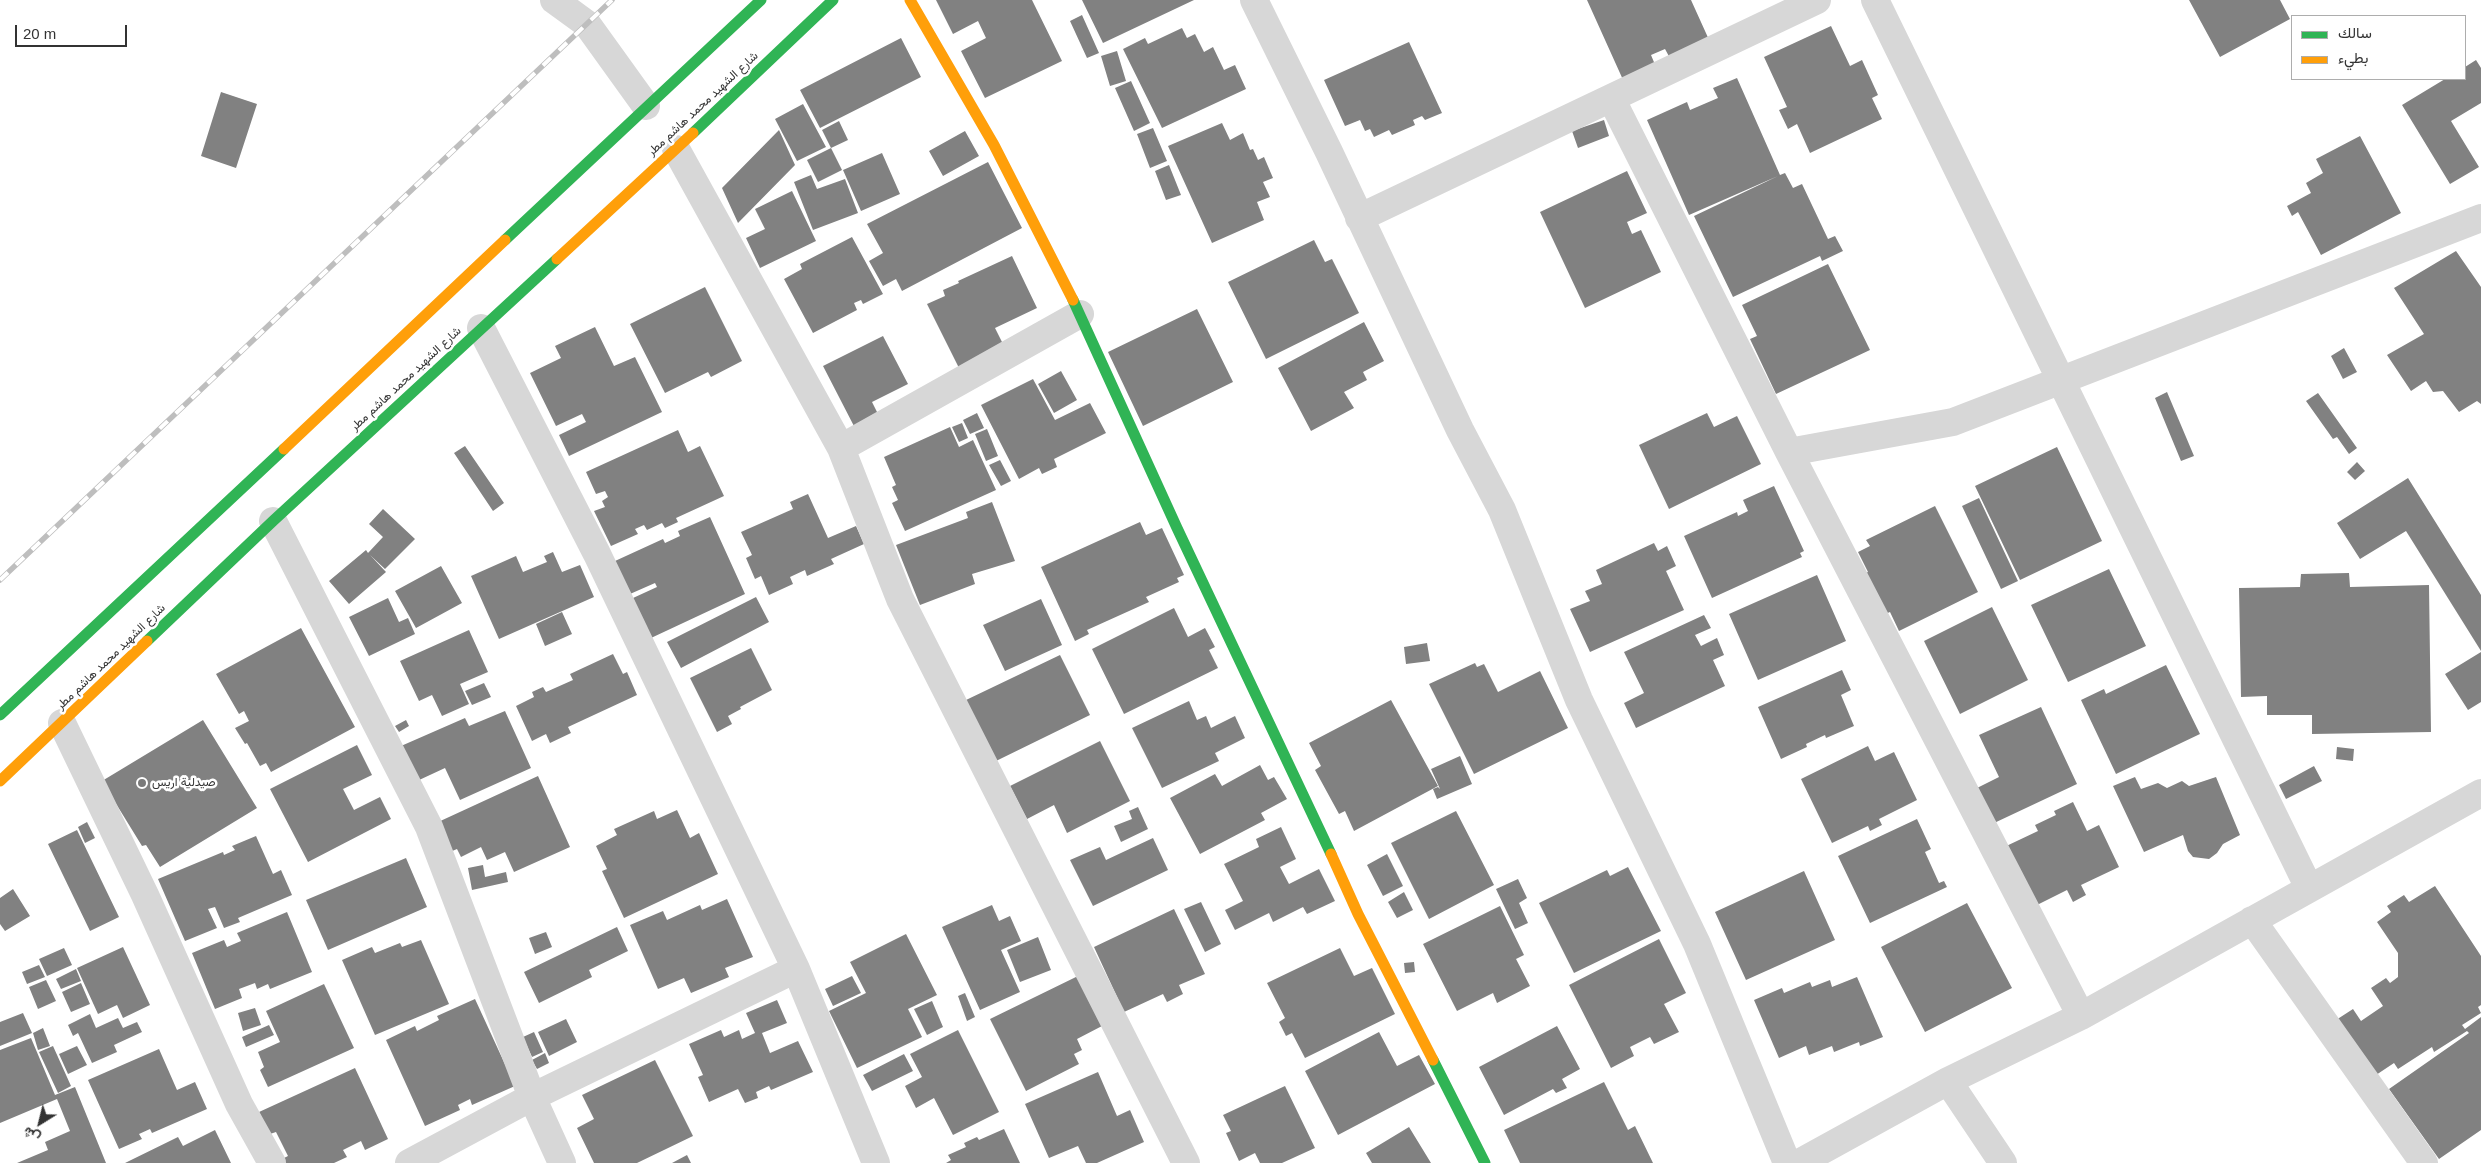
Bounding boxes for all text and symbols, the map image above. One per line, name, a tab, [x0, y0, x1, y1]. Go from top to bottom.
scale bar	[18, 15, 130, 47]
legend	[2291, 15, 2466, 80]
text: سالك	[2338, 24, 2372, 41]
text: 20 m	[23, 25, 56, 42]
street label: شارع الشهيد محمد هاشم مطر	[645, 49, 761, 159]
text: بطيء	[2338, 49, 2368, 66]
street label: شارع الشهيد محمد هاشم مطر	[348, 324, 464, 434]
street label: شارع الشهيد محمد هاشم مطر	[53, 601, 169, 713]
place label: صيدلية اريس	[152, 776, 216, 790]
marker: صيدلية اريس	[136, 777, 148, 789]
north arrow	[15, 1098, 65, 1148]
text: ش	[20, 1124, 43, 1147]

